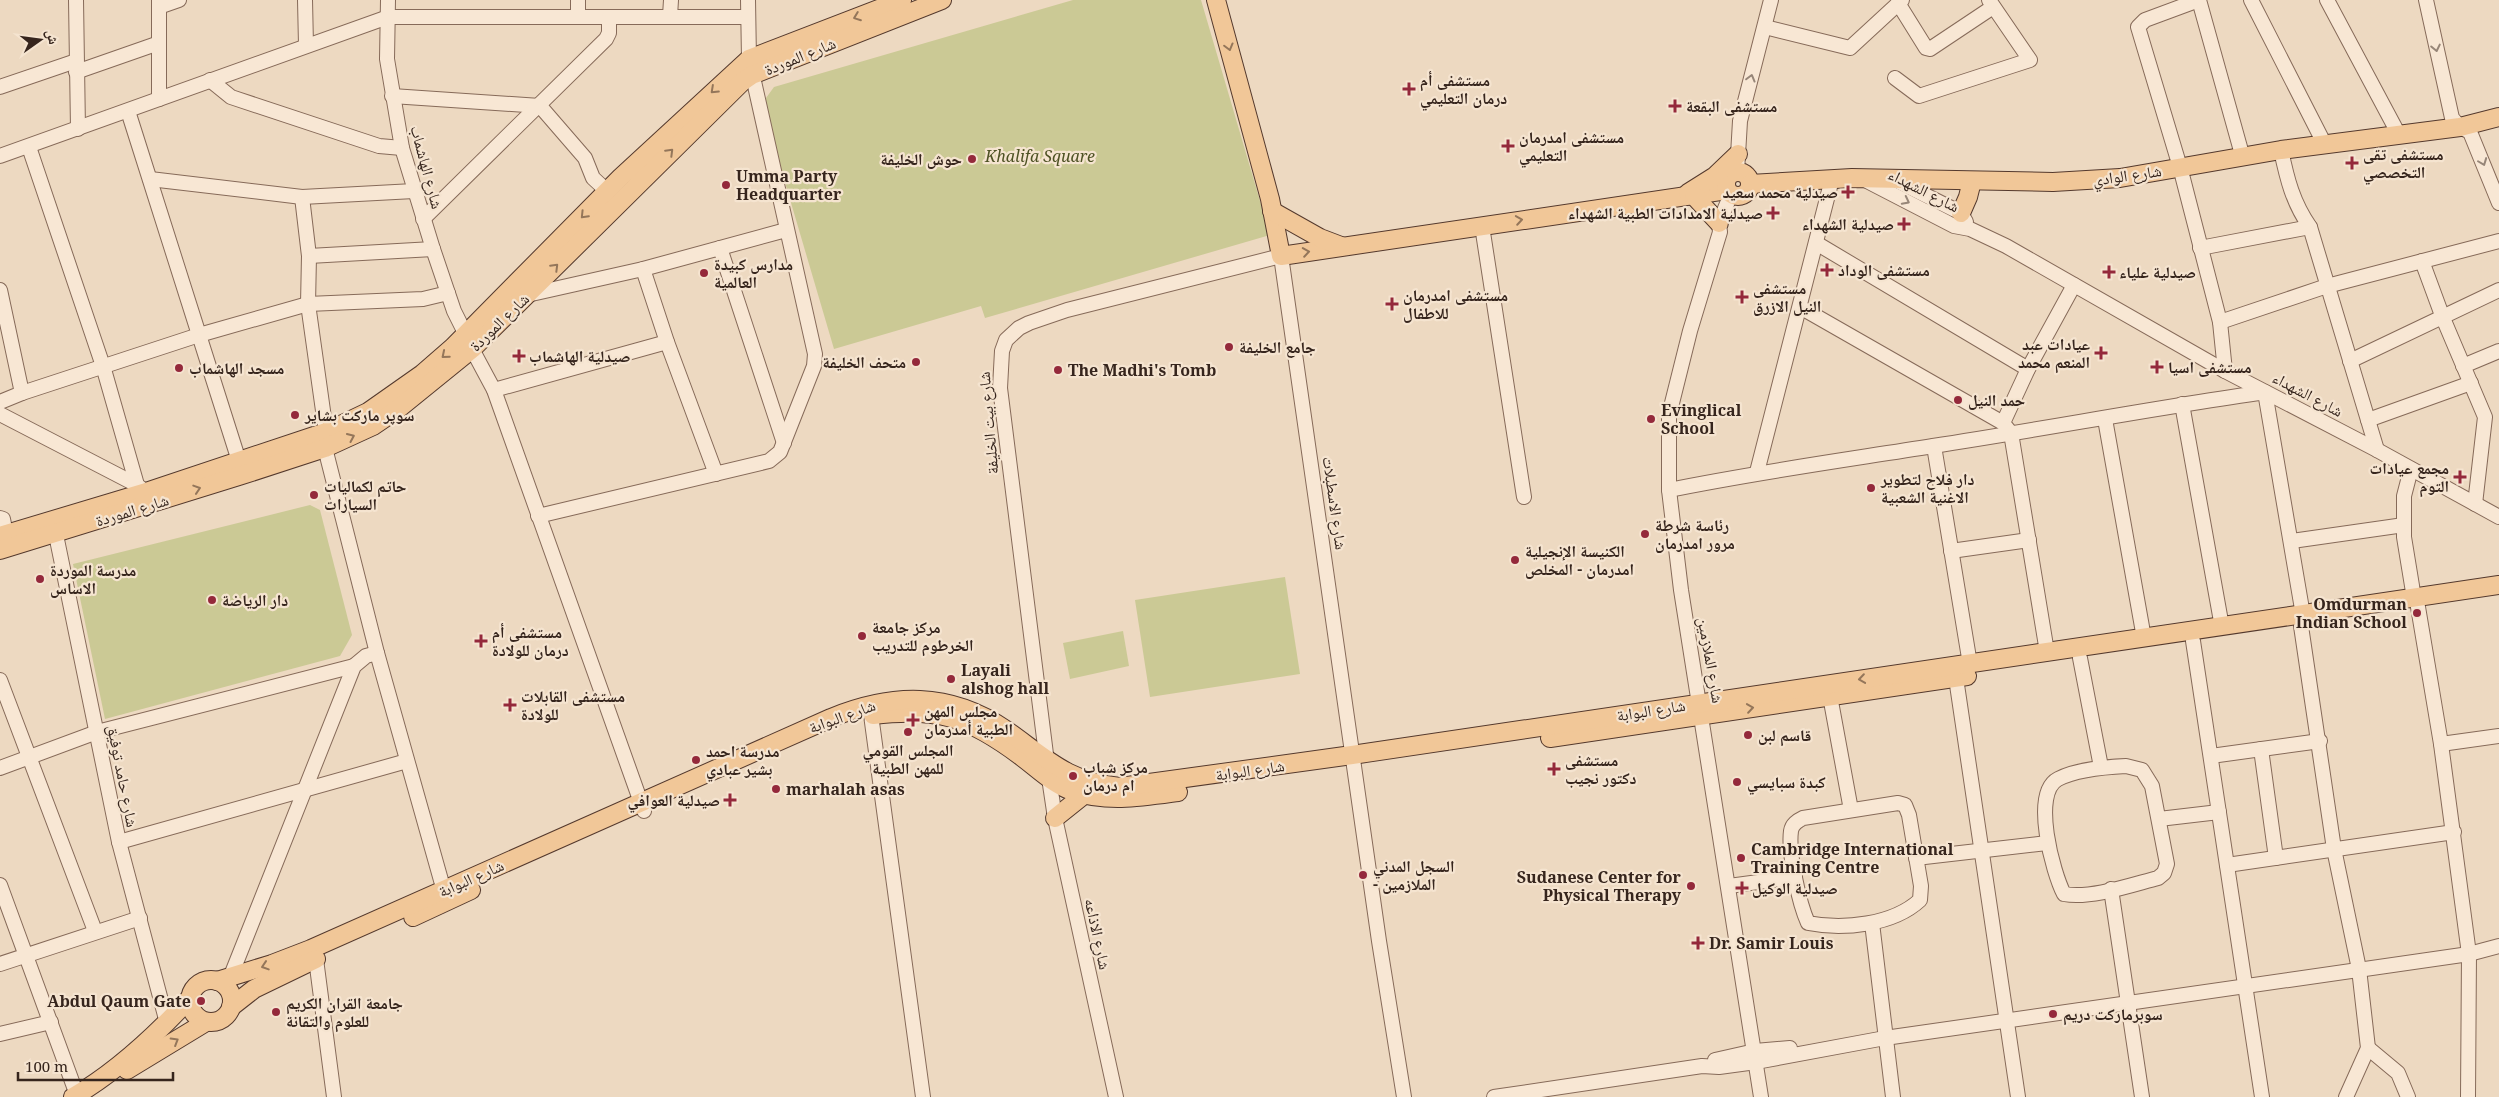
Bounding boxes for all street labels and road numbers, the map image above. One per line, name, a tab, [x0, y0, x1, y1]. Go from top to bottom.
street label: شارع الموردة	[761, 32, 839, 80]
street label: شارع الهاشماب	[405, 123, 449, 211]
street label: شارع الوادي	[2091, 159, 2163, 193]
street label: شارع الشهداء	[1885, 163, 1963, 217]
street label: شارع الموردة	[464, 288, 534, 356]
street label: شارع الشهداء	[2269, 366, 2347, 422]
street label: شارع بيت الخليفة	[973, 371, 1003, 475]
street label: شارع الاسطبلات	[1318, 455, 1352, 551]
street label: شارع الموردة	[93, 488, 171, 532]
street label: شارع الملازمين	[1693, 615, 1729, 705]
street label: شارع البوابة	[806, 694, 878, 738]
street label: شارع البوابة	[1615, 694, 1687, 726]
street label: شارع حامد توفيق	[102, 723, 144, 829]
street label: شارع البوابة	[1214, 754, 1286, 786]
street label: شارع البوابة	[435, 854, 507, 902]
street label: شارع الاذاعه	[1080, 896, 1116, 972]

